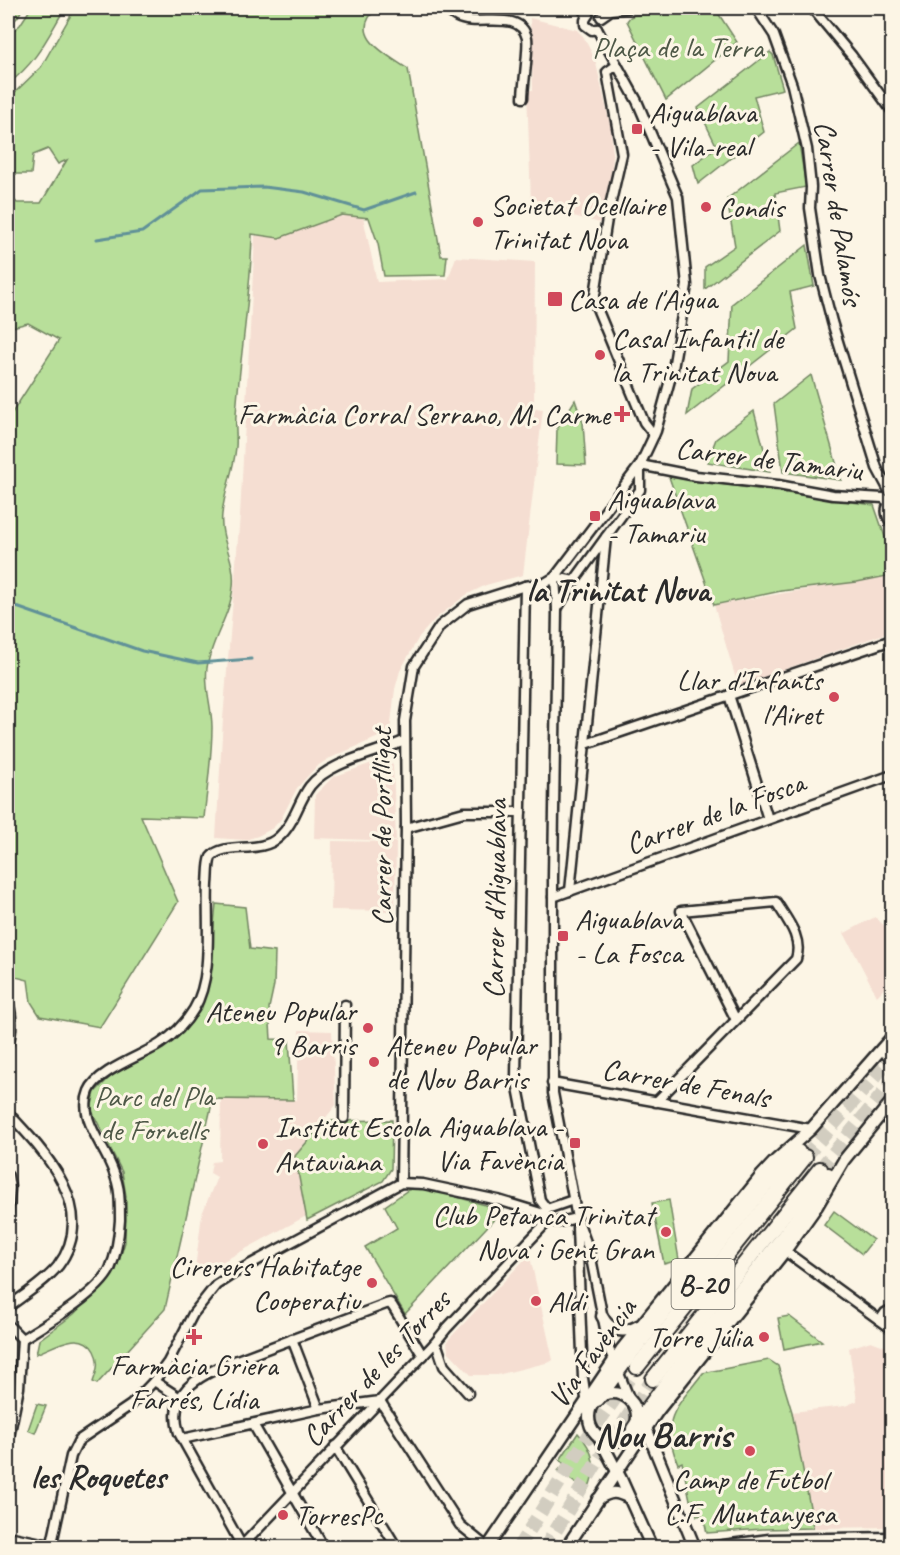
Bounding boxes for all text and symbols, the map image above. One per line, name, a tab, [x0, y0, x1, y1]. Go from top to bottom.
park label: Plaça de la Terra	[592, 28, 766, 66]
place label: Aiguablava - Vila-real	[649, 93, 758, 165]
street label: Carrer de Palamós	[806, 118, 873, 311]
marker: Aiguablava - Vila-real	[630, 122, 644, 136]
place label: Societat Ocellaire Trinitat Nova	[490, 186, 667, 258]
place label: Condis	[718, 188, 787, 226]
marker: Condis	[699, 200, 713, 214]
marker: Societat Ocellaire Trinitat Nova	[471, 215, 485, 229]
place label: Casa de l'Aigua	[568, 280, 720, 318]
marker: Casa de l'Aigua	[546, 290, 564, 308]
place label: Casal Infantil de la Trinitat Nova	[612, 319, 786, 391]
marker: Casal Infantil de la Trinitat Nova	[593, 348, 607, 362]
place label: Farmàcia Corral Serrano, M. Carme	[238, 395, 612, 433]
marker: Farmàcia Corral Serrano, M. Carme	[615, 407, 629, 421]
street label: Carrer de Tamariu	[674, 429, 866, 490]
place label: Aiguablava - Tamariu	[607, 480, 716, 552]
marker: Aiguablava - Tamariu	[588, 509, 602, 523]
district label: la Trinitat Nova	[526, 569, 713, 611]
place label: Llar d'Infants l'Airet	[677, 661, 825, 733]
marker: Llar d'Infants l'Airet	[827, 690, 841, 704]
street label: Carrer de Portlligat	[362, 725, 400, 926]
street label: Carrer de la Fosca	[620, 762, 812, 863]
street label: Carrer d'Aiguablava	[474, 797, 516, 999]
place label: Aiguablava - La Fosca	[575, 900, 685, 972]
marker: Aiguablava - La Fosca	[556, 929, 570, 943]
place label: Ateneu Popular 9 Barris	[205, 992, 359, 1064]
marker: Ateneu Popular 9 Barris	[361, 1021, 375, 1035]
place label: Ateneu Popular de Nou Barris	[386, 1026, 539, 1098]
street label: Carrer de Fenals	[599, 1050, 775, 1117]
marker: Ateneu Popular de Nou Barris	[367, 1055, 381, 1069]
park label: Parc del Pla de Fornells	[94, 1077, 216, 1149]
place label: Aiguablava - Via Favència	[437, 1107, 565, 1179]
place label: Institut Escola Antaviana	[275, 1108, 432, 1180]
marker: Aiguablava - Via Favència	[568, 1136, 582, 1150]
marker: Institut Escola Antaviana	[256, 1137, 270, 1151]
place label: Club Petanca Trinitat Nova i Gent Gran	[433, 1196, 658, 1268]
marker: Club Petanca Trinitat Nova i Gent Gran	[659, 1225, 673, 1239]
place label: Cirerers Habitatge Cooperatiu	[170, 1247, 362, 1319]
road number: B-20	[672, 1259, 734, 1309]
marker: Cirerers Habitatge Cooperatiu	[365, 1276, 379, 1290]
street label: Carrer de les Torres	[293, 1279, 460, 1455]
place label: Aldi	[548, 1282, 589, 1320]
street label: Via Favència	[539, 1289, 646, 1415]
marker: Aldi	[529, 1294, 543, 1308]
place label: Torre Júlia	[649, 1318, 754, 1356]
marker: Farmàcia Griera Farrés, Lídia	[187, 1330, 201, 1344]
marker: Torre Júlia	[757, 1330, 771, 1344]
place label: Farmàcia Griera Farrés, Lídia	[110, 1346, 280, 1418]
district label: Nou Barris	[595, 1412, 735, 1458]
marker: Camp de Futbol C.F. Muntanyesa	[743, 1444, 757, 1458]
district label: les Roquetes	[30, 1456, 169, 1498]
place label: Camp de Futbol C.F. Muntanyesa	[664, 1460, 838, 1532]
place label: TorresPc	[295, 1496, 384, 1534]
marker: TorresPc	[276, 1508, 290, 1522]

